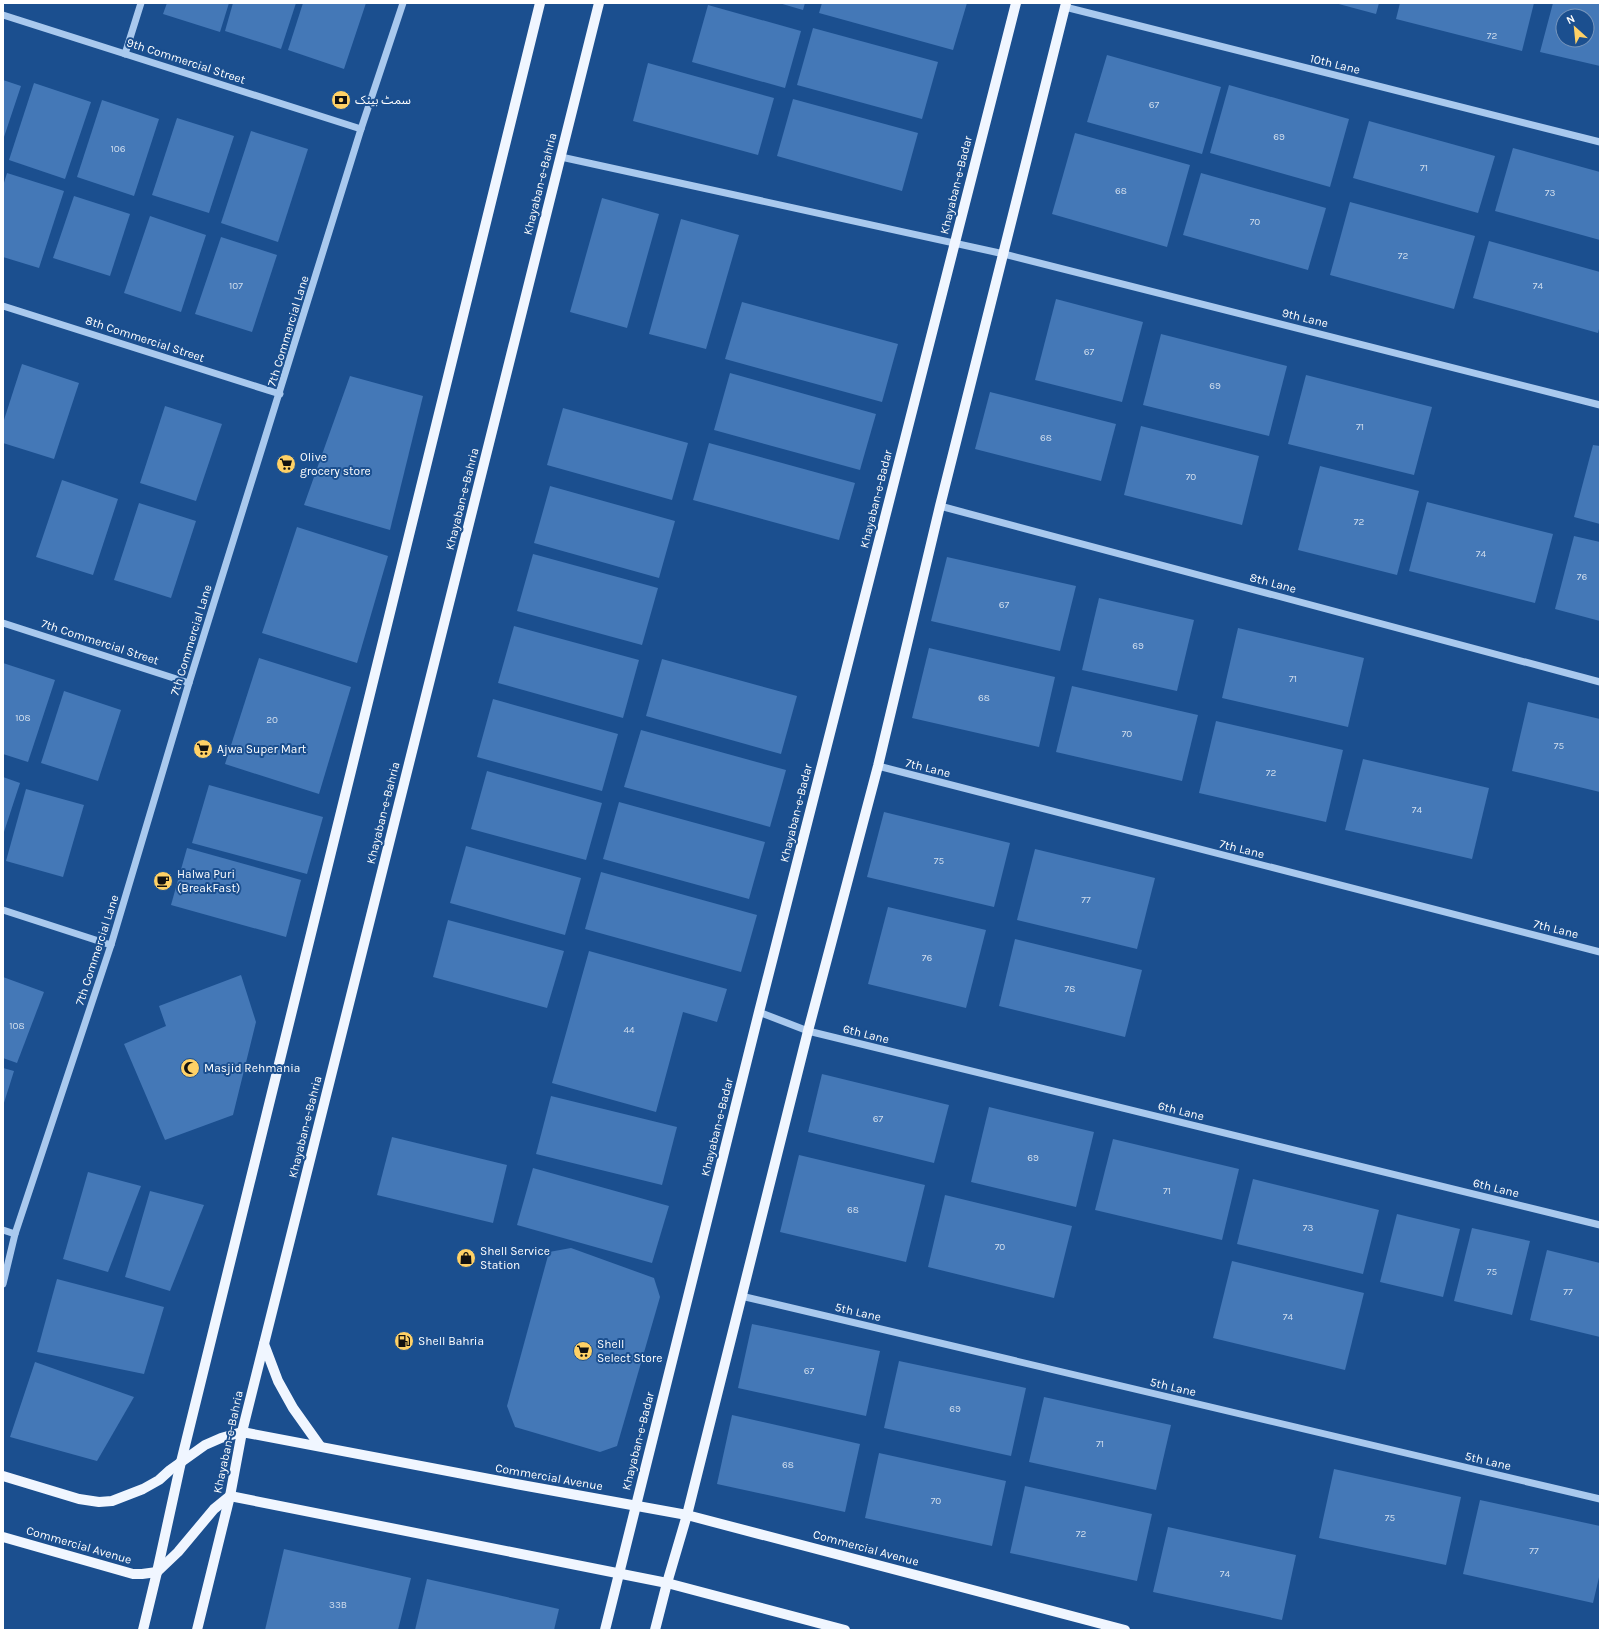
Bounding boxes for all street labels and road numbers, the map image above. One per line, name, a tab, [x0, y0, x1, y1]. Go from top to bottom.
street label: 9th Commercial Street	[125, 35, 248, 87]
street label: 10th Lane	[1308, 51, 1362, 77]
street label: Khayaban-e-Bahria	[521, 132, 559, 236]
street label: Khayaban-e-Badar	[937, 134, 975, 236]
street label: 7th Commercial Lane	[264, 274, 312, 388]
street label: 9th Lane	[1280, 306, 1330, 330]
street label: 8th Commercial Street	[84, 313, 207, 365]
street label: Khayaban-e-Bahria	[443, 447, 481, 551]
street label: Khayaban-e-Badar	[857, 448, 895, 550]
street label: 8th Lane	[1248, 570, 1298, 596]
street label: 7th Commercial Lane	[167, 583, 215, 697]
street label: 7th Commercial Street	[40, 616, 161, 668]
street label: 7th Lane	[904, 756, 952, 780]
street label: Khayaban-e-Bahria	[364, 761, 402, 865]
street label: Khayaban-e-Badar	[777, 762, 815, 864]
street label: 7th Lane	[1218, 837, 1266, 861]
street label: 7th Commercial Lane	[73, 893, 121, 1007]
street label: 7th Lane	[1532, 917, 1580, 941]
street label: 6th Lane	[841, 1022, 891, 1046]
street label: Khayaban-e-Bahria	[286, 1075, 324, 1179]
street label: Khayaban-e-Badar	[698, 1076, 736, 1178]
street label: 6th Lane	[1156, 1099, 1206, 1123]
street label: 6th Lane	[1471, 1176, 1521, 1200]
street label: 5th Lane	[834, 1300, 882, 1324]
street label: 5th Lane	[1149, 1375, 1197, 1399]
street label: Khayaban-e-Bahria	[210, 1389, 246, 1495]
street label: Khayaban-e-Badar	[619, 1390, 657, 1492]
street label: 5th Lane	[1464, 1449, 1512, 1473]
street label: Commercial Avenue	[494, 1461, 604, 1493]
street label: Commercial Avenue	[25, 1523, 133, 1567]
street label: Commercial Avenue	[812, 1527, 920, 1569]

